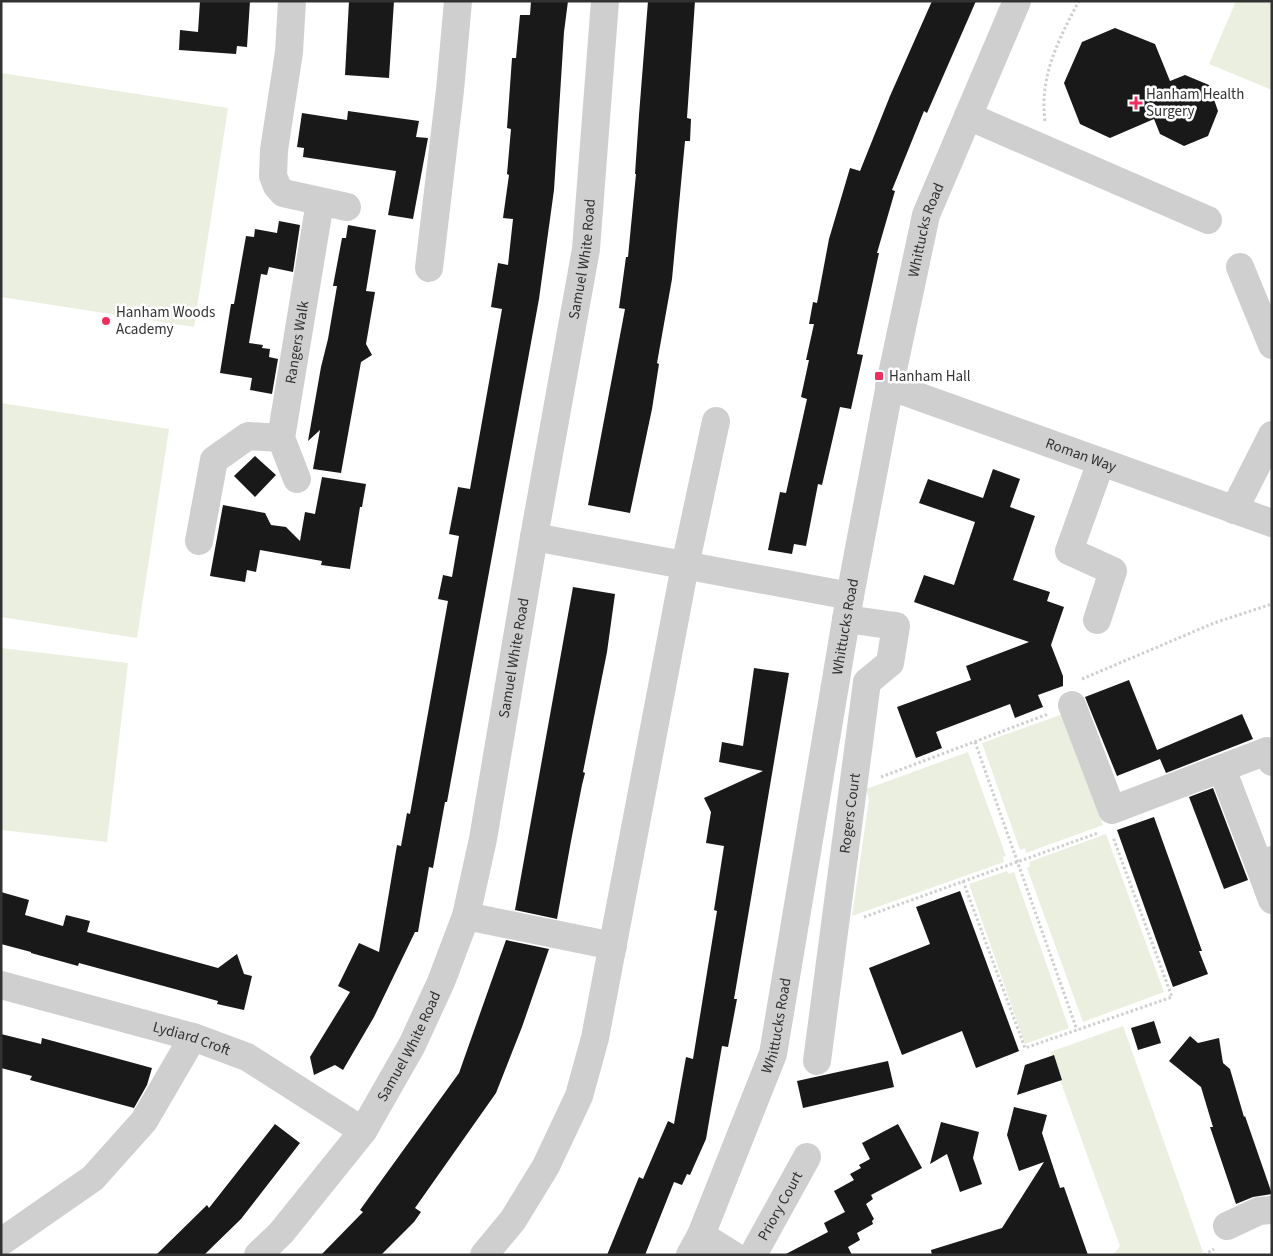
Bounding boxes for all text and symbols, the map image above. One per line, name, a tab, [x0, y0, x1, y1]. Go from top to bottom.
place label: Hanham Health Surgery	[1146, 84, 1244, 122]
marker: Hanham Health Surgery	[1130, 97, 1142, 109]
street label: Whittucks Road	[903, 180, 949, 279]
street label: Samuel White Road	[563, 198, 601, 321]
street label: Rangers Walk	[280, 299, 315, 386]
place label: Hanham Woods Academy	[116, 302, 215, 340]
marker: Hanham Woods Academy	[100, 315, 112, 327]
place label: Hanham Hall	[889, 366, 971, 387]
marker: Hanham Hall	[873, 370, 885, 382]
street label: Roman Way	[1043, 433, 1119, 478]
street label: Whittucks Road	[827, 577, 864, 677]
street label: Samuel White Road	[494, 596, 535, 720]
street label: Rogers Court	[834, 772, 866, 855]
street label: Whittucks Road	[756, 976, 797, 1077]
street label: Samuel White Road	[372, 988, 446, 1106]
street label: Lydiard Croft	[150, 1017, 233, 1061]
street label: Priory Court	[753, 1168, 808, 1245]

